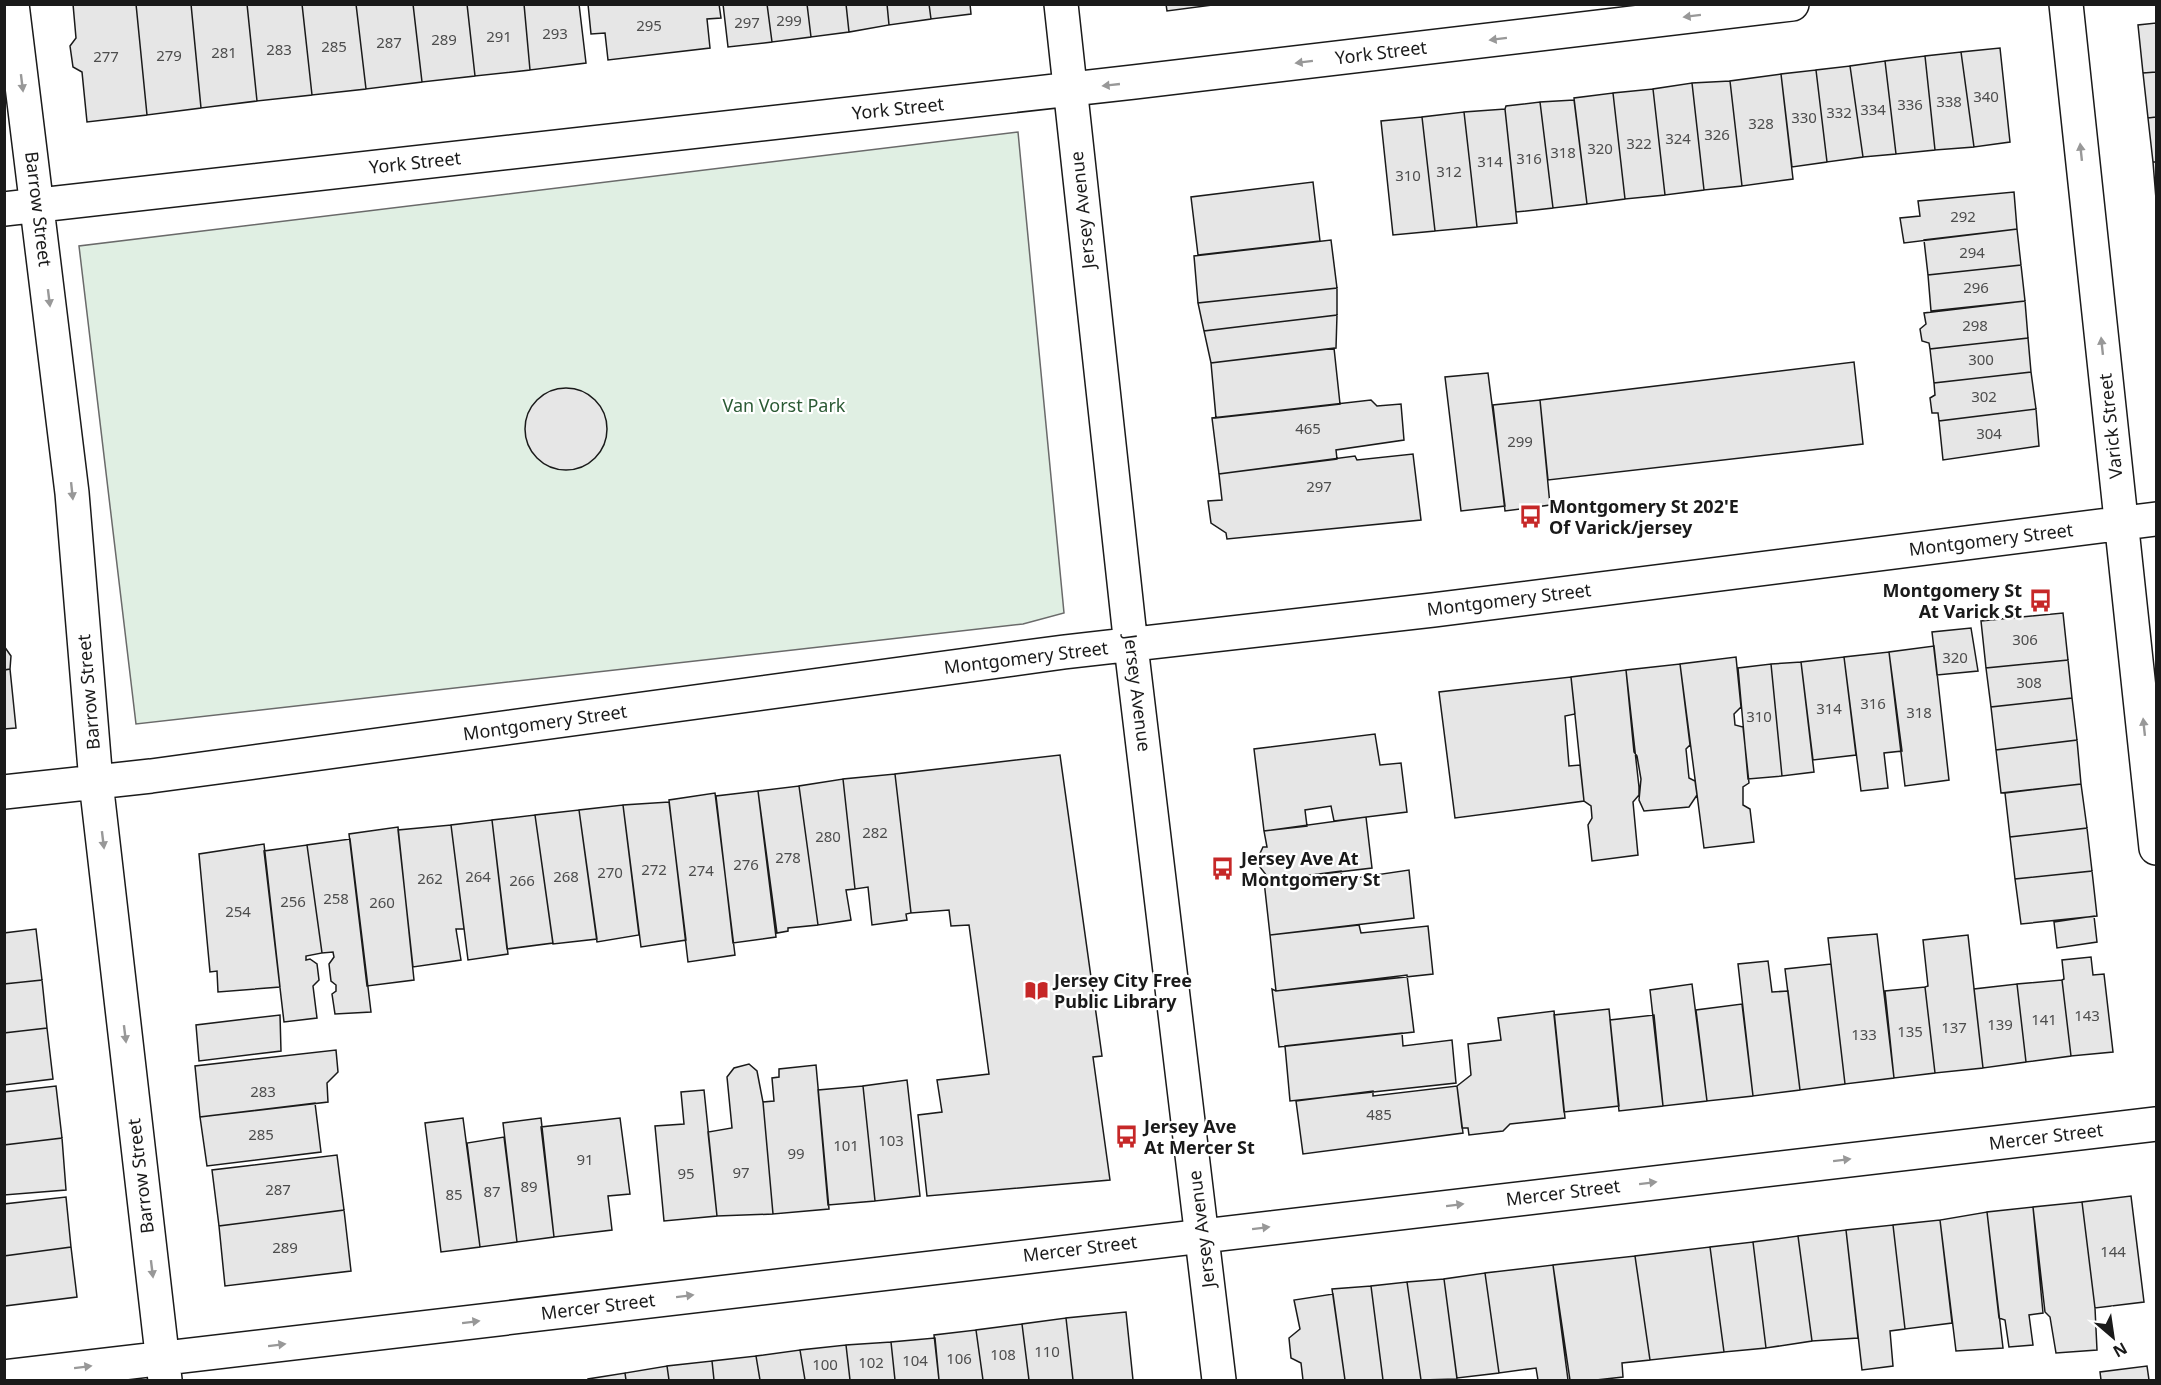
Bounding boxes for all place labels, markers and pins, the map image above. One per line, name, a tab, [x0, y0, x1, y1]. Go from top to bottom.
place label: Montgomery St 202'E Of Varick/jersey	[1549, 494, 1739, 539]
bus stop icon: Montgomery St 202'E Of Varick/jersey	[1518, 504, 1544, 530]
place label: Montgomery St At Varick St	[1883, 578, 2022, 623]
bus stop icon: Montgomery St At Varick St	[2027, 588, 2053, 614]
place label: Jersey Ave At Montgomery St	[1239, 846, 1381, 891]
bus stop icon: Jersey Ave At Montgomery St	[1210, 856, 1236, 882]
place label: Jersey City Free Public Library	[1052, 968, 1192, 1013]
library icon: Jersey City Free Public Library	[1023, 978, 1049, 1004]
place label: Jersey Ave At Mercer St	[1142, 1114, 1255, 1159]
bus stop icon: Jersey Ave At Mercer St	[1113, 1124, 1139, 1150]

